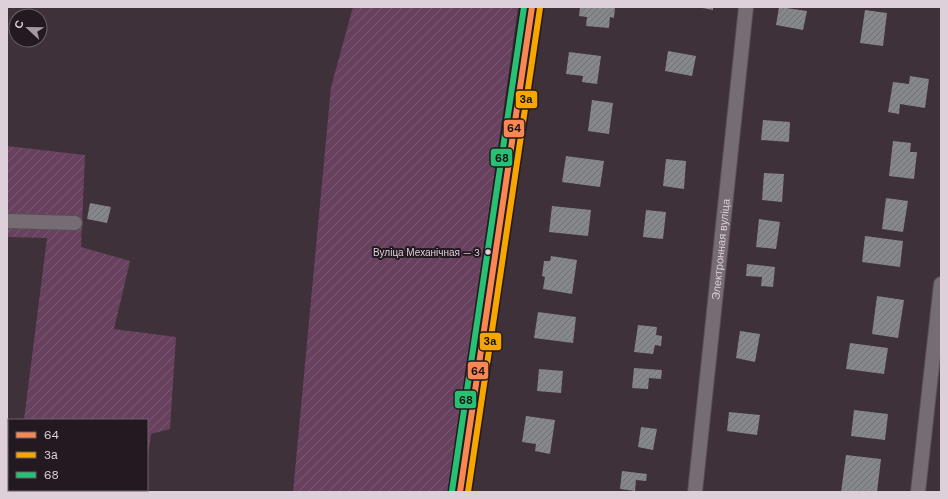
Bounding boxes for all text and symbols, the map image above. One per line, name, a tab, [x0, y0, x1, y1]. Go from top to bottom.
north arrow	[8, 8, 48, 48]
text: С	[11, 18, 27, 31]
line badge: 3а	[515, 90, 538, 109]
text: 3а	[520, 92, 533, 106]
line badge: 64	[503, 119, 525, 138]
text: 64	[507, 121, 521, 135]
line badge: 68	[490, 148, 513, 167]
text: 68	[495, 151, 509, 165]
street label: Электронная вуліца	[708, 197, 733, 301]
place label: Вуліца Механічная — 3	[373, 246, 480, 259]
marker: Вуліца Механічная — 3	[483, 247, 493, 257]
line badge: 3а	[479, 332, 502, 351]
text: 3а	[484, 334, 497, 348]
line badge: 64	[467, 361, 489, 380]
text: 64	[471, 364, 485, 378]
line badge: 68	[454, 390, 477, 409]
text: 68	[459, 393, 473, 407]
legend	[8, 419, 148, 491]
text: 64	[44, 427, 59, 443]
text: 3а	[44, 447, 58, 463]
text: 68	[44, 467, 59, 483]

